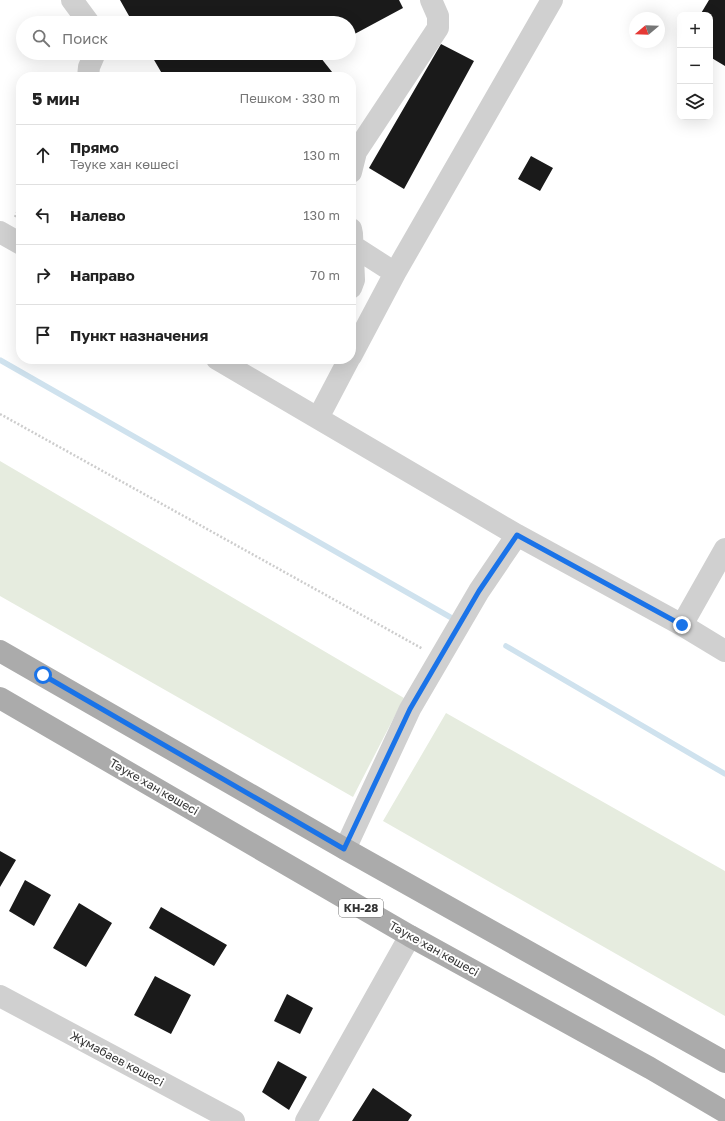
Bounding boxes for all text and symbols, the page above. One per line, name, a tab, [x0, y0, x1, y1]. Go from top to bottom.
north arrow	[629, 12, 665, 48]
map controls	[677, 12, 713, 120]
button: +	[677, 12, 713, 48]
search box	[16, 16, 356, 60]
icon: search	[30, 27, 52, 49]
text: Поиск	[62, 29, 108, 47]
button: −	[677, 48, 713, 84]
button: layers	[677, 84, 713, 120]
text: 5 мин	[32, 88, 80, 109]
text: Пешком · 330 m	[239, 90, 340, 106]
text: Прямо	[70, 138, 119, 156]
icon: ahead	[32, 144, 54, 166]
text: 130 m	[303, 147, 340, 163]
text: Тәуке хан көшесі	[70, 156, 179, 172]
icon: left	[32, 204, 54, 226]
text: Налево	[70, 206, 126, 224]
text: 130 m	[303, 207, 340, 223]
icon: right	[32, 264, 54, 286]
text: Направо	[70, 266, 135, 284]
text: 70 m	[310, 267, 340, 283]
icon: arrive	[32, 324, 54, 346]
text: Пункт назначения	[70, 326, 208, 344]
route end	[673, 616, 691, 634]
route start	[34, 666, 52, 684]
street label: Тәуке хан көшесі	[107, 755, 201, 818]
road number: КН-28	[339, 899, 383, 917]
street label: Тәуке хан көшесі	[387, 918, 482, 979]
street label: Жұмабаев көшесі	[68, 1028, 167, 1090]

